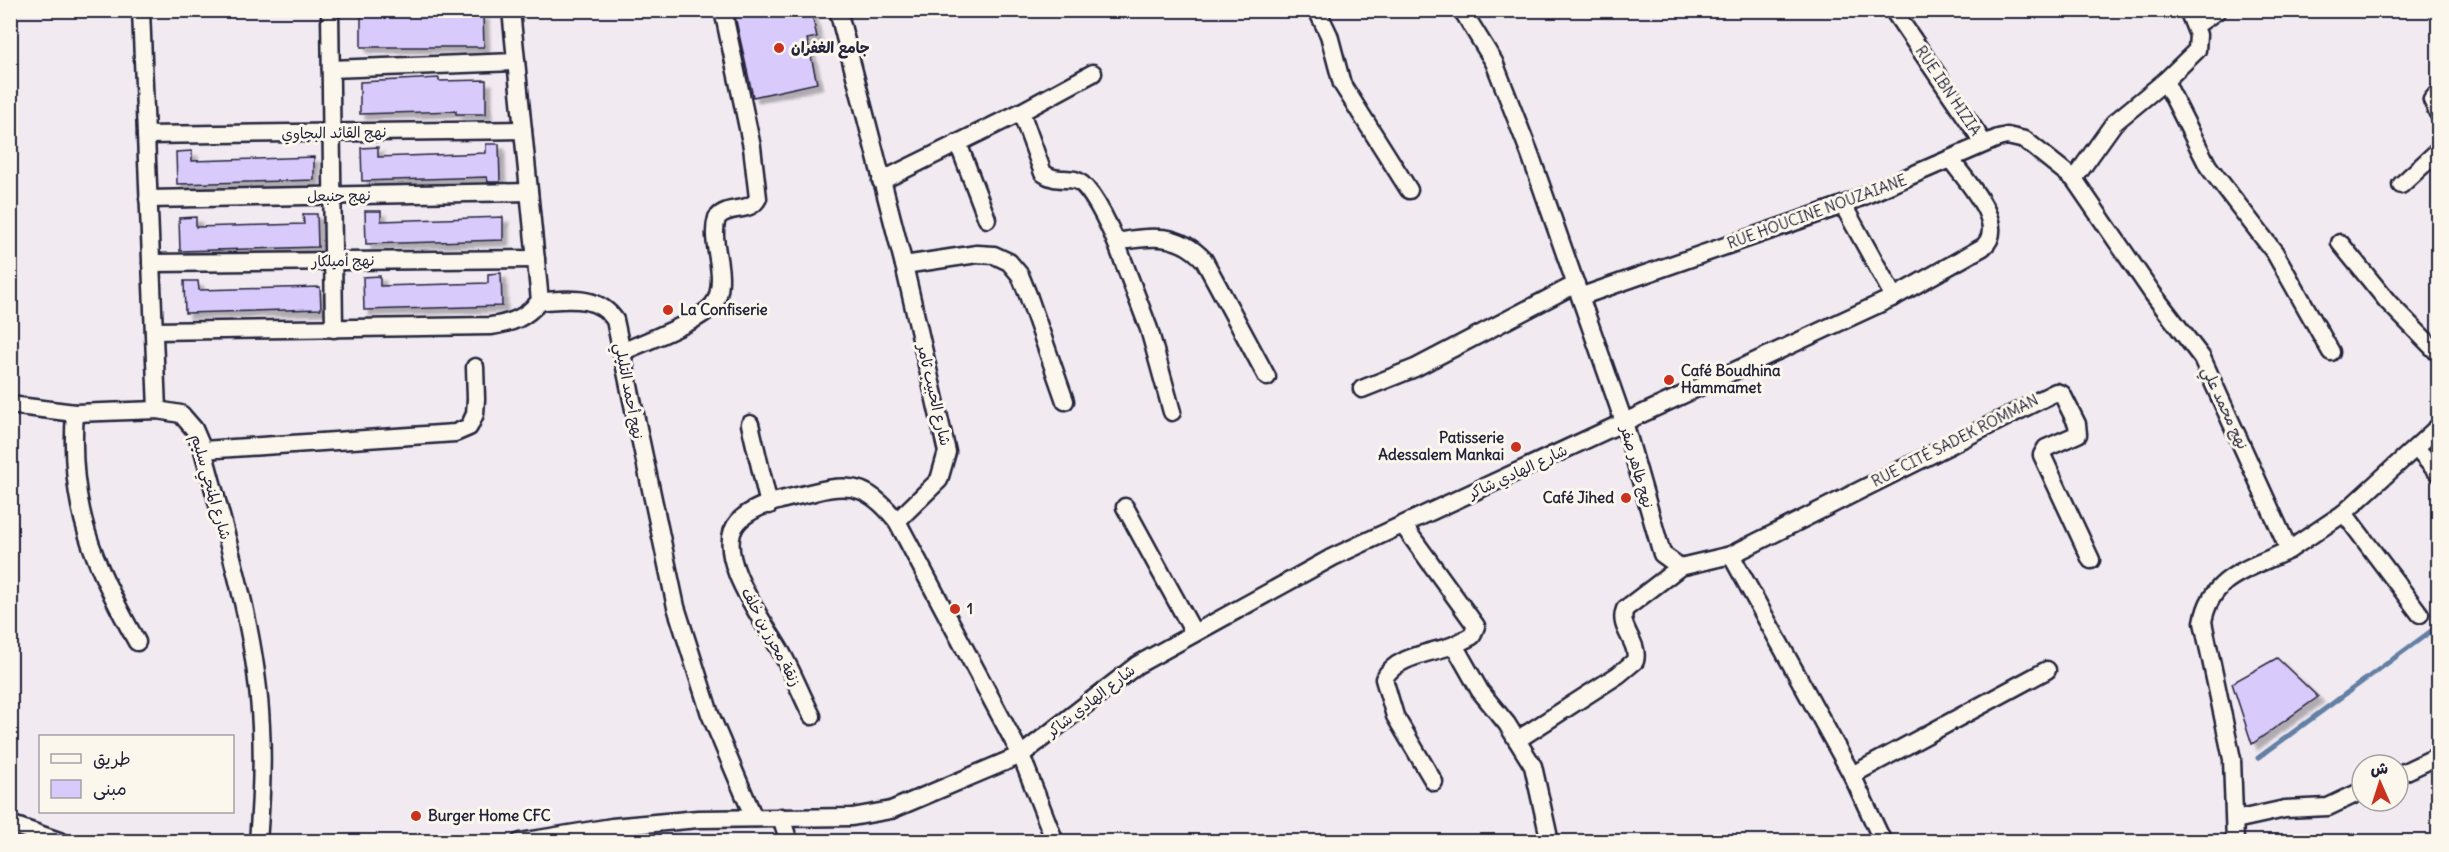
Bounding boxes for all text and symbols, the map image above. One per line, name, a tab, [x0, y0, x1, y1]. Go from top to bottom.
place label: جامع الغفران	[791, 38, 870, 59]
marker: جامع الغفران	[772, 41, 786, 55]
street label: RUE IBN HIZIA	[1911, 42, 1986, 140]
street label: نهج القائد البجاوي	[281, 122, 387, 145]
street label: RUE HOUCINE NOUZAIANE	[1724, 170, 1909, 253]
street label: نهج حنبعل	[307, 185, 371, 207]
street label: نهج أميلكار	[310, 250, 375, 272]
place label: La Confiserie	[680, 300, 768, 319]
marker: La Confiserie	[661, 303, 675, 317]
street label: شارع الحبيب ثامر	[912, 340, 955, 448]
street label: نهج أحمد التليلي	[607, 341, 648, 441]
place label: Café Boudhina Hammamet	[1681, 361, 1781, 397]
street label: نهج محمد علي	[2194, 363, 2253, 454]
marker: Café Boudhina Hammamet	[1662, 373, 1676, 387]
street label: RUE CITÉ SADEK ROMMAN	[1868, 390, 2041, 491]
street label: نهج طاهر صفر	[1615, 422, 1658, 510]
place label: Patisserie Adessalem Mankai	[1378, 428, 1504, 464]
street label: شارع المنجي سليم	[184, 432, 236, 543]
street label: شارع الهادي شاكر	[1464, 440, 1571, 505]
marker: Patisserie Adessalem Mankai	[1509, 440, 1523, 454]
place label: Café Jihed	[1543, 488, 1614, 507]
marker: Café Jihed	[1619, 491, 1633, 505]
street label: زنقة محرز بن خلف	[737, 584, 805, 689]
place label: 1	[967, 599, 973, 618]
marker: 1	[948, 602, 962, 616]
street label: شارع الهادي شاكر	[1041, 660, 1140, 744]
legend	[39, 735, 234, 813]
text: طريق	[93, 747, 131, 770]
north arrow	[2350, 753, 2410, 813]
text: ش	[2370, 758, 2389, 778]
text: مبنى	[93, 777, 127, 800]
place label: Burger Home CFC	[428, 806, 551, 826]
marker: Burger Home CFC	[409, 809, 423, 823]

